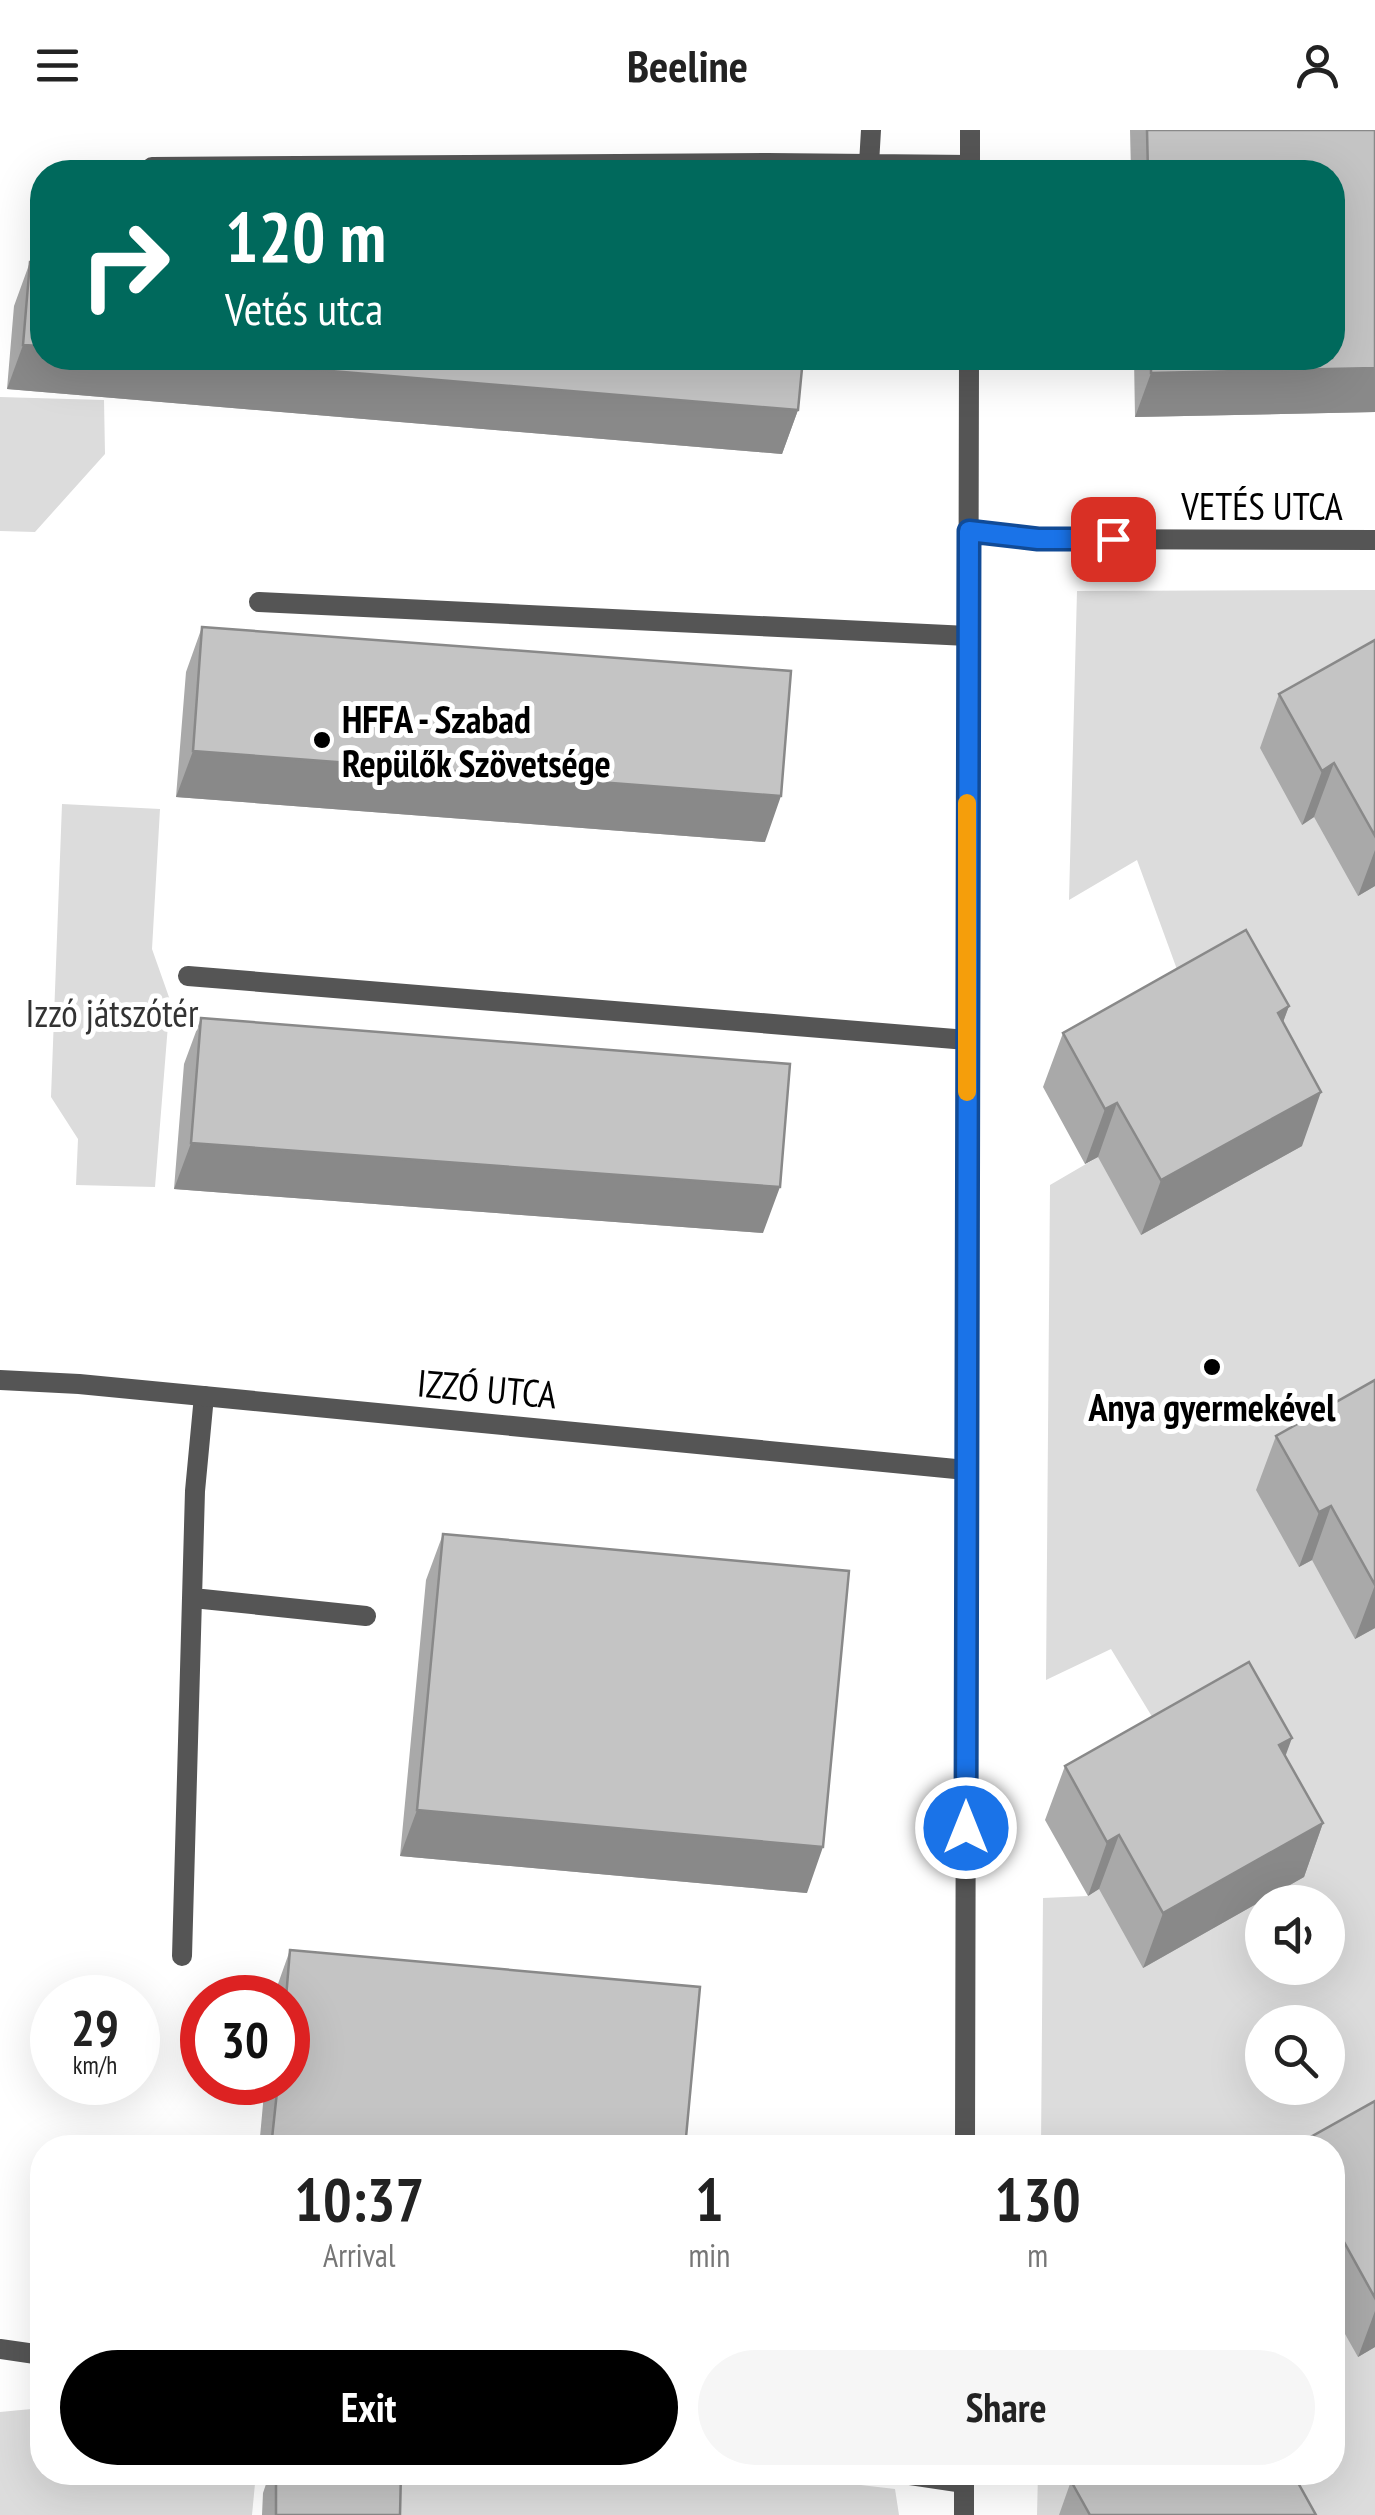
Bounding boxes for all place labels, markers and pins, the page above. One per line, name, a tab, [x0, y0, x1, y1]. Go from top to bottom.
pin	[1071, 497, 1156, 582]
place label: HFFA - Szabad Repülők Szövetsége	[342, 694, 611, 787]
marker: HFFA - Szabad Repülők Szövetsége	[311, 729, 333, 751]
marker: Anya gyermekével	[1201, 1356, 1223, 1378]
place label: Anya gyermekével	[1087, 1382, 1336, 1431]

